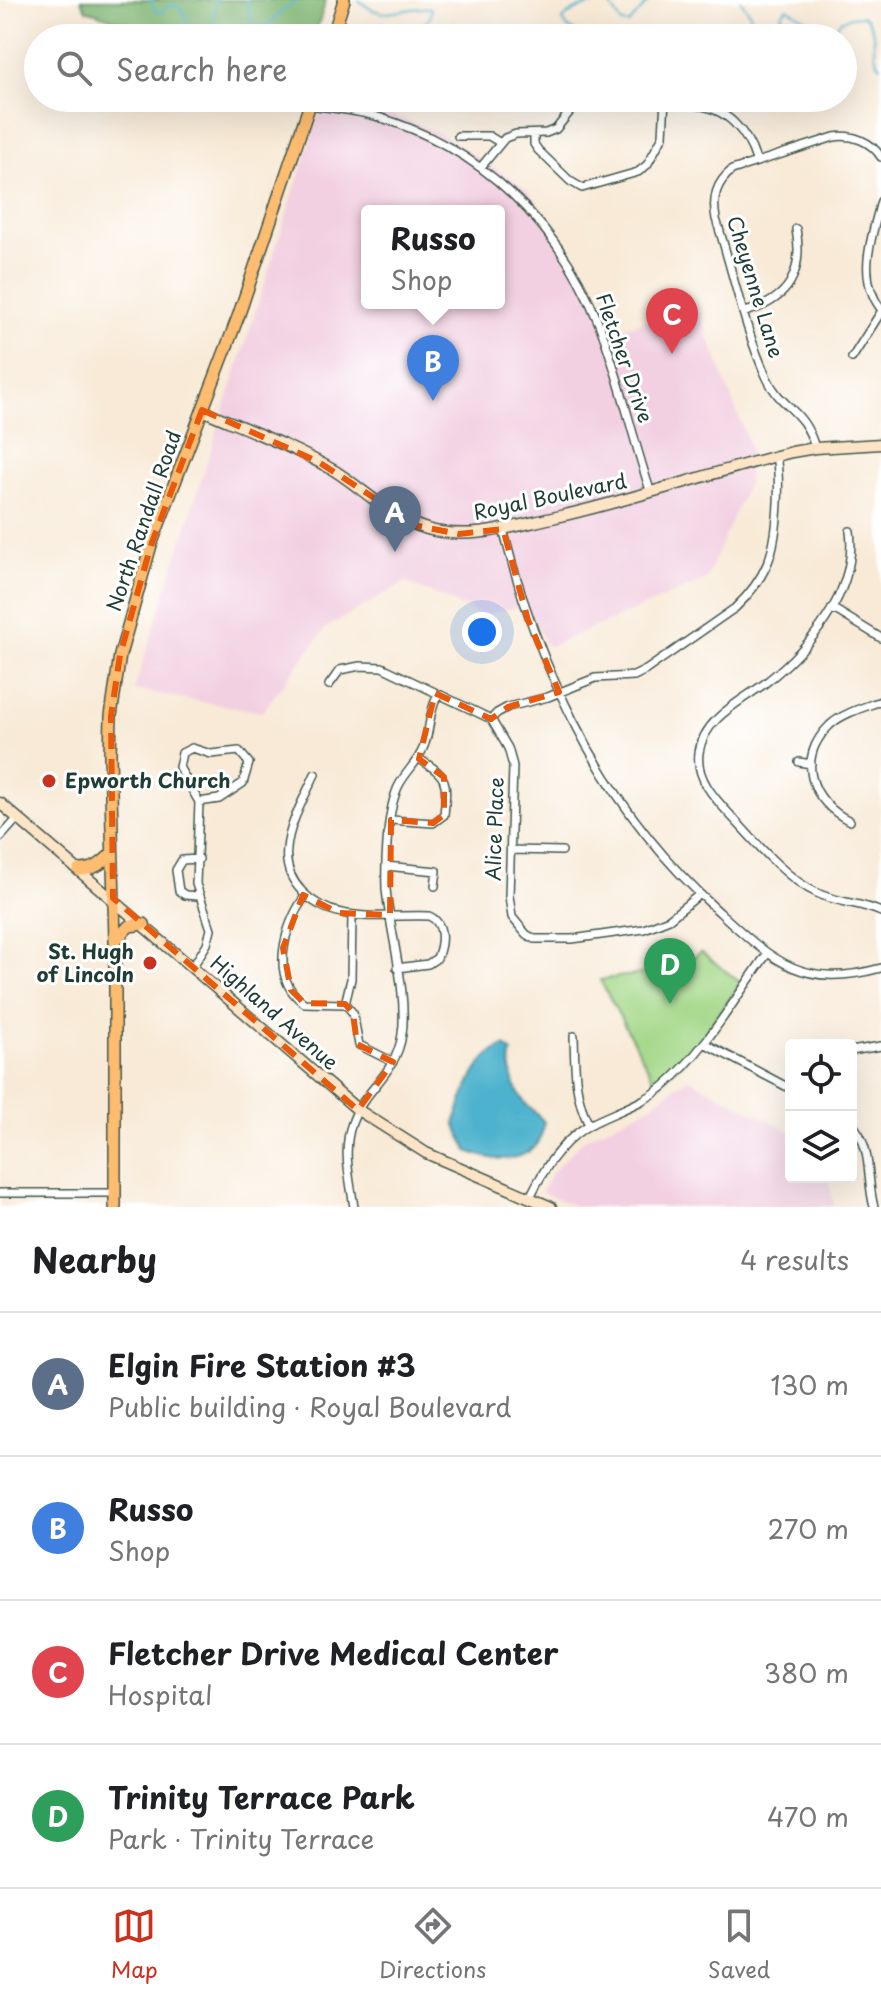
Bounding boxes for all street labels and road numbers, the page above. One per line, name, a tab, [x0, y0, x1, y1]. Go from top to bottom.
street label: Cheyenne Lane	[720, 212, 792, 362]
street label: Fletcher Drive	[589, 289, 661, 426]
street label: North Randall Road	[98, 426, 188, 615]
street label: Royal Boulevard	[471, 465, 629, 527]
street label: Alice Place	[477, 777, 511, 881]
street label: Highland Avenue	[204, 948, 345, 1076]

